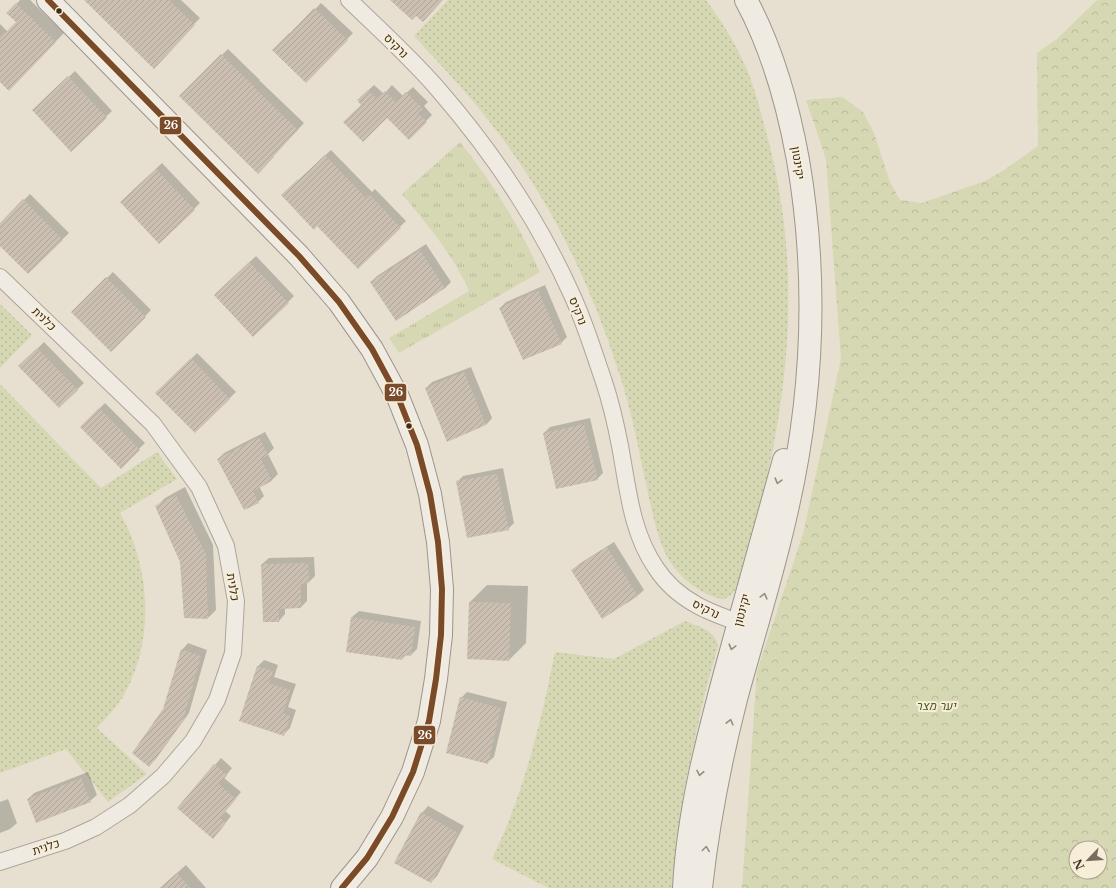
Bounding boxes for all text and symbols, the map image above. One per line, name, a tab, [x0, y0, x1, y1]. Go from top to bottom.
unlabelled marker	[54, 6, 64, 16]
street label: נרקיס	[381, 30, 412, 61]
line badge: 26	[159, 116, 182, 135]
text: 26	[164, 118, 178, 132]
street label: יקינטון	[788, 145, 809, 181]
street label: נרקיס	[566, 295, 591, 327]
street label: כלנית	[29, 303, 60, 334]
line badge: 26	[384, 383, 407, 402]
text: 26	[389, 385, 403, 399]
unlabelled marker	[404, 421, 414, 431]
one-way arrow	[774, 477, 783, 484]
street label: כלנית	[224, 572, 243, 602]
street label: יקינטון	[730, 592, 753, 628]
one-way arrow	[759, 593, 768, 600]
street label: נרקיס	[690, 595, 723, 622]
one-way arrow	[729, 644, 737, 650]
park label: יער מצר	[916, 698, 957, 713]
one-way arrow	[726, 718, 734, 725]
line badge: 26	[413, 725, 436, 745]
text: 26	[418, 728, 432, 742]
one-way arrow	[697, 770, 705, 776]
street label: כלנית	[30, 835, 62, 858]
north arrow	[1068, 840, 1108, 880]
one-way arrow	[701, 846, 710, 852]
text: N	[1070, 856, 1087, 872]

